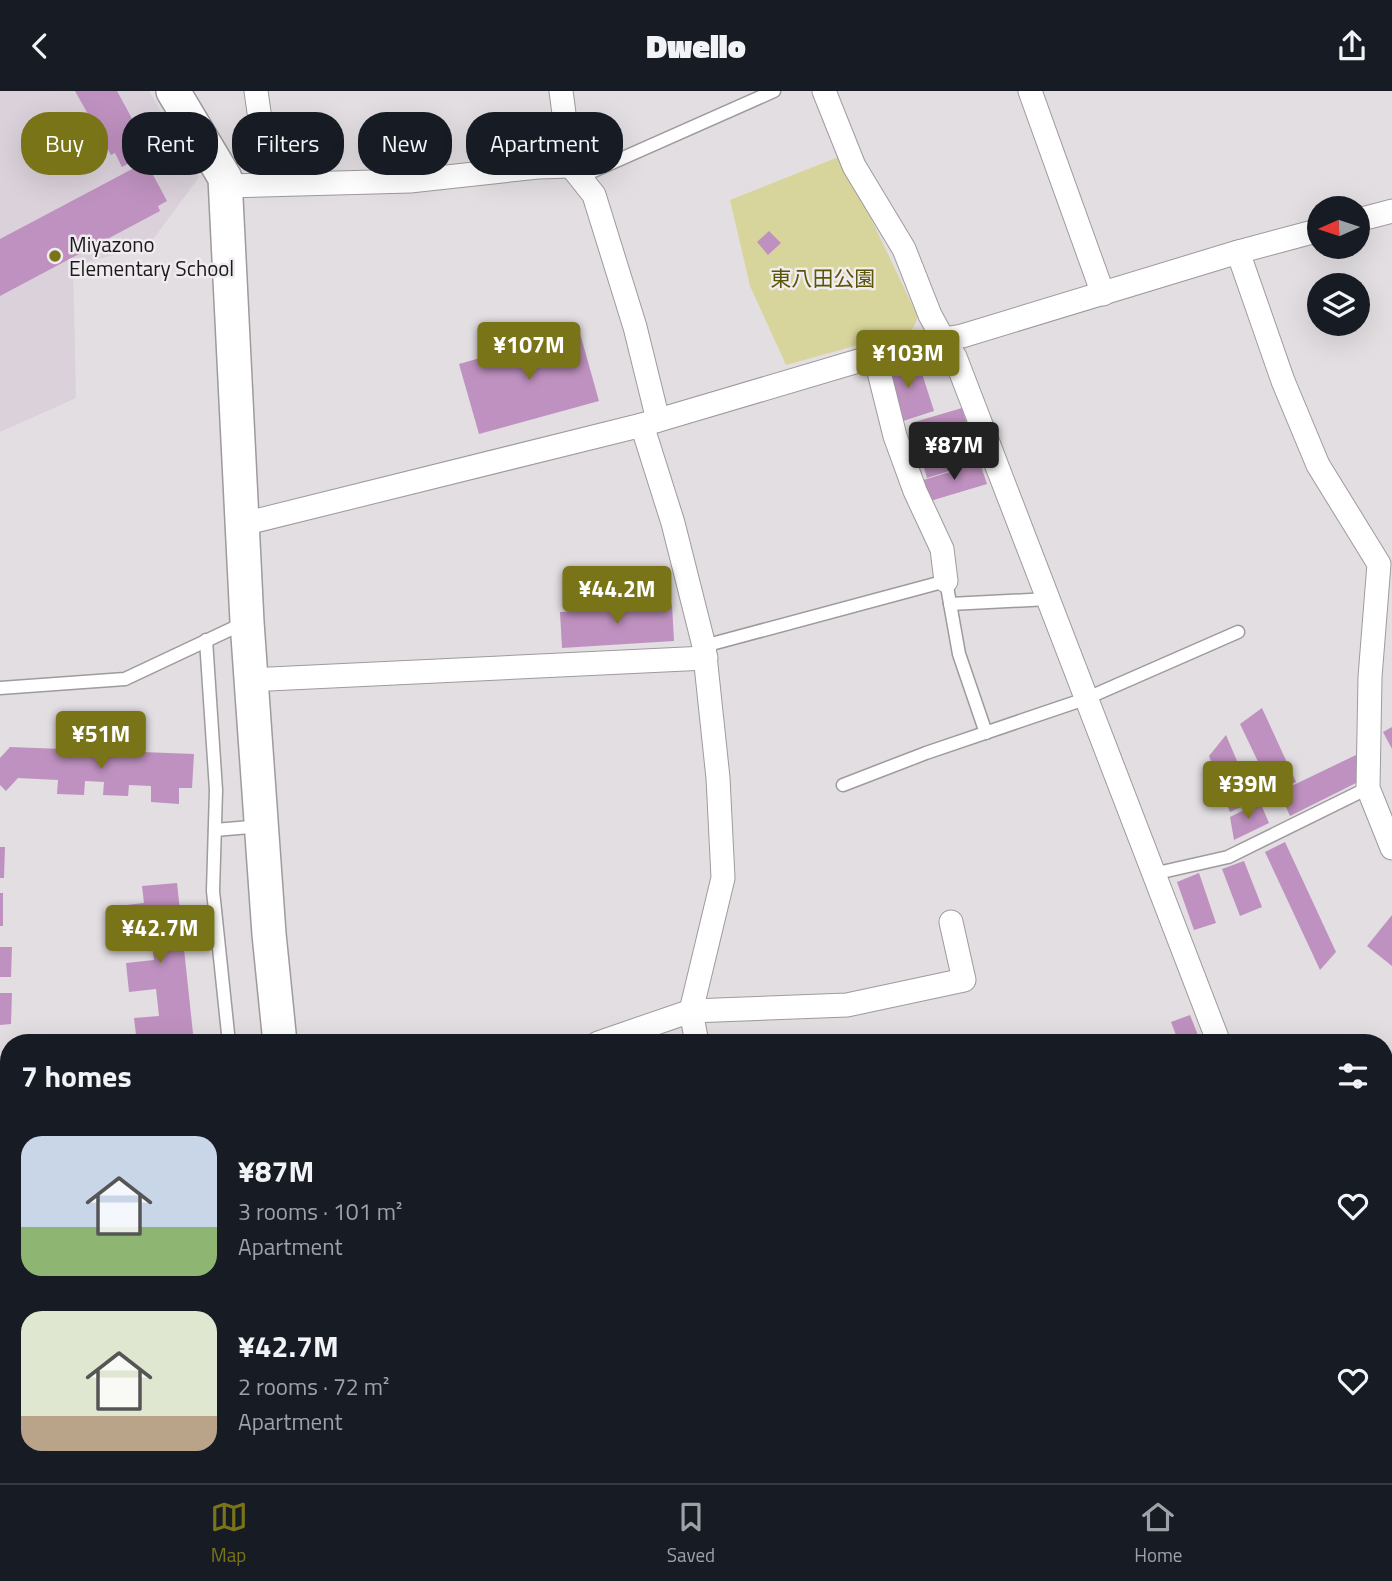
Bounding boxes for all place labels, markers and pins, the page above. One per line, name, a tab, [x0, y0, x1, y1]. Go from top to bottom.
place label: Miyazono Elementary School	[69, 228, 234, 284]
marker: Miyazono Elementary School	[47, 248, 63, 264]
pin: ¥107M	[480, 323, 578, 382]
pin: ¥103M	[859, 331, 957, 390]
pin: ¥87M	[913, 423, 995, 482]
pin: ¥44.2M	[560, 567, 674, 626]
pin: ¥51M	[60, 711, 142, 771]
pin: ¥39M	[1207, 761, 1289, 821]
pin: ¥42.7M	[103, 905, 217, 965]

